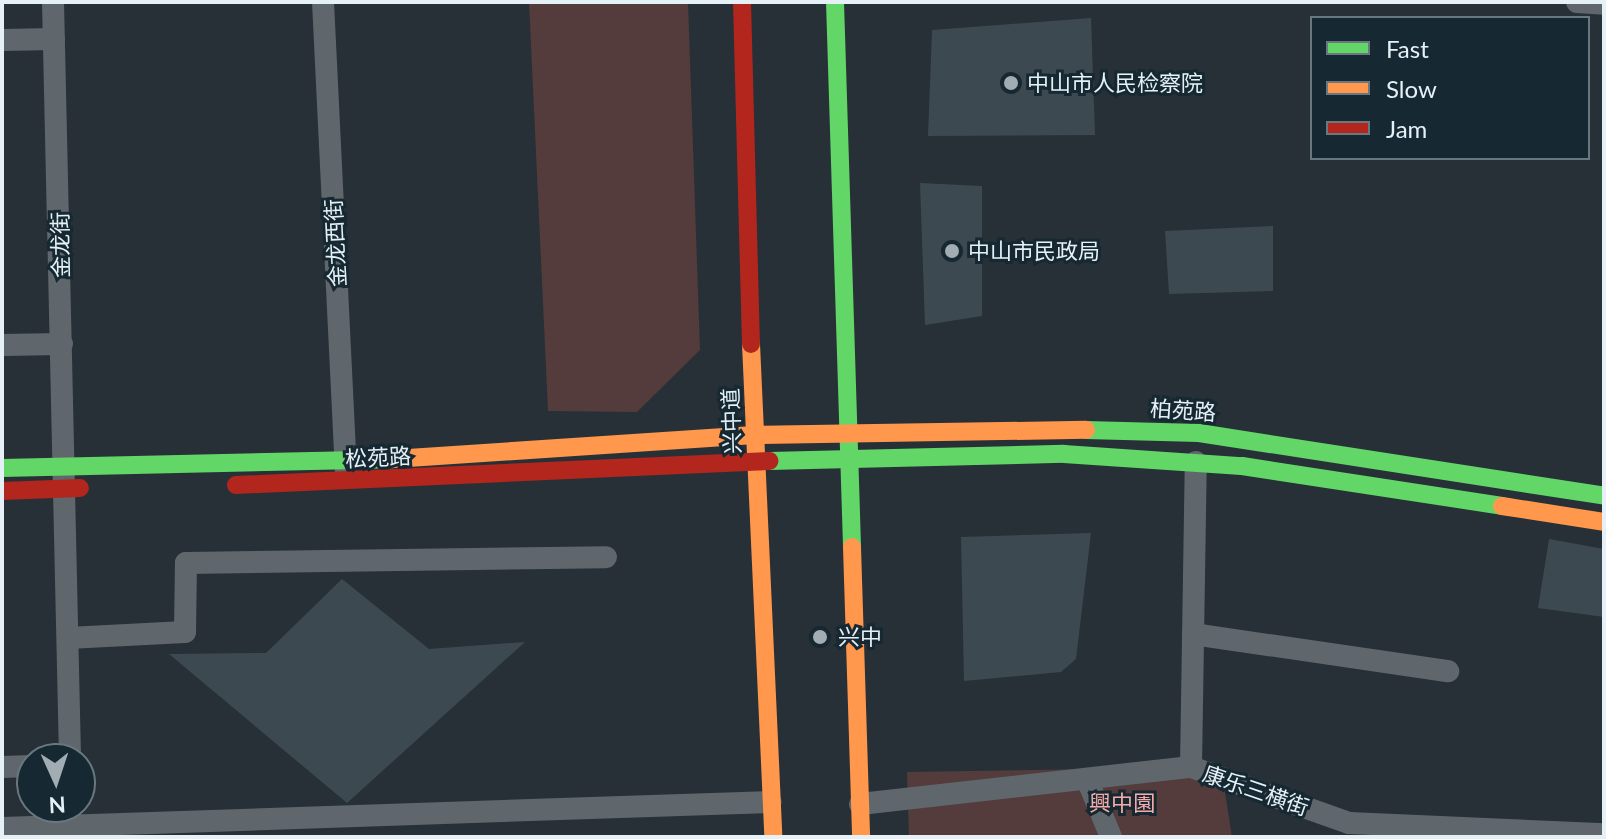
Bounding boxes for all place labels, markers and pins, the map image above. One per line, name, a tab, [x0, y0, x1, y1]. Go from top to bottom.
place label: 中山市人民检察院	[1027, 70, 1203, 96]
marker: 中山市人民检察院	[1002, 74, 1020, 92]
place label: 中山市民政局	[968, 238, 1100, 264]
marker: 中山市民政局	[943, 242, 961, 260]
place label: 兴中	[838, 624, 882, 650]
marker: 兴中	[809, 626, 831, 648]

